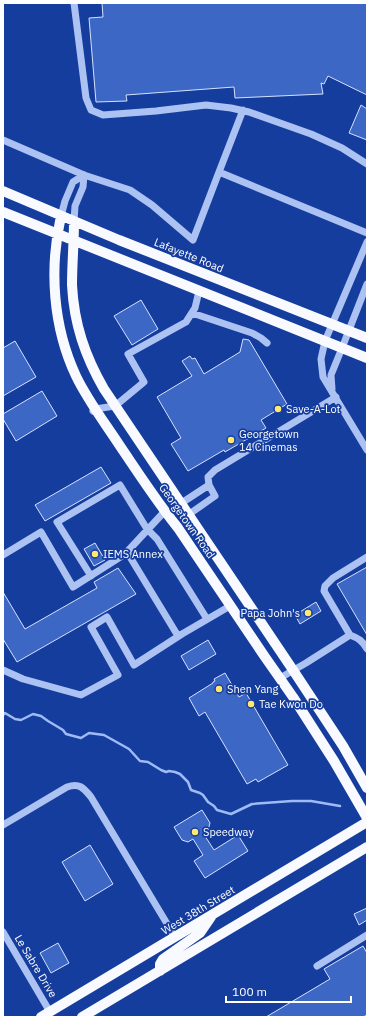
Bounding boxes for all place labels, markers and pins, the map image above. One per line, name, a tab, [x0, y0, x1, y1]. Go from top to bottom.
place label: Save-A-Lot	[286, 402, 341, 416]
marker: Save-A-Lot	[273, 404, 283, 414]
place label: Georgetown 14 Cinemas	[239, 427, 299, 454]
marker: Georgetown 14 Cinemas	[226, 435, 236, 445]
place label: IEMS Annex	[103, 547, 163, 561]
marker: IEMS Annex	[90, 549, 100, 559]
place label: Papa John's	[241, 606, 300, 620]
marker: Papa John's	[303, 608, 313, 618]
place label: Shen Yang	[227, 682, 279, 696]
marker: Shen Yang	[214, 684, 224, 694]
place label: Tae Kwon Do	[259, 697, 323, 711]
marker: Tae Kwon Do	[246, 699, 256, 709]
place label: Speedway	[203, 825, 254, 839]
marker: Speedway	[190, 827, 200, 837]

